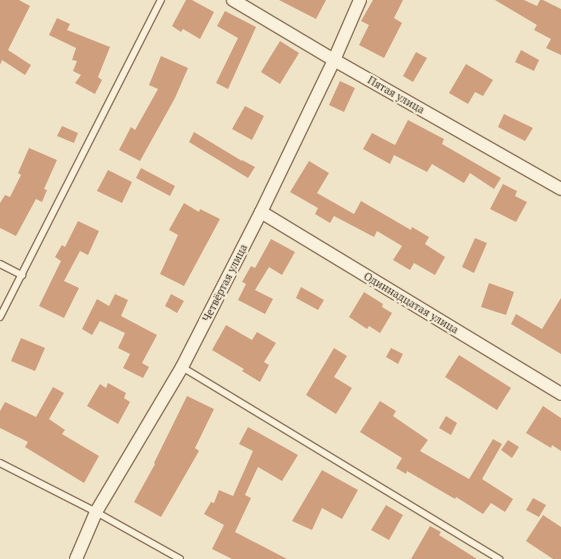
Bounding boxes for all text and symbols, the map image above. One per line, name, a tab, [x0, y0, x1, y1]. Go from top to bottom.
street label: Пятая улица	[365, 73, 427, 117]
street label: Четвёртая улица	[200, 242, 250, 324]
street label: Одиннадцатая улица	[361, 269, 461, 337]

